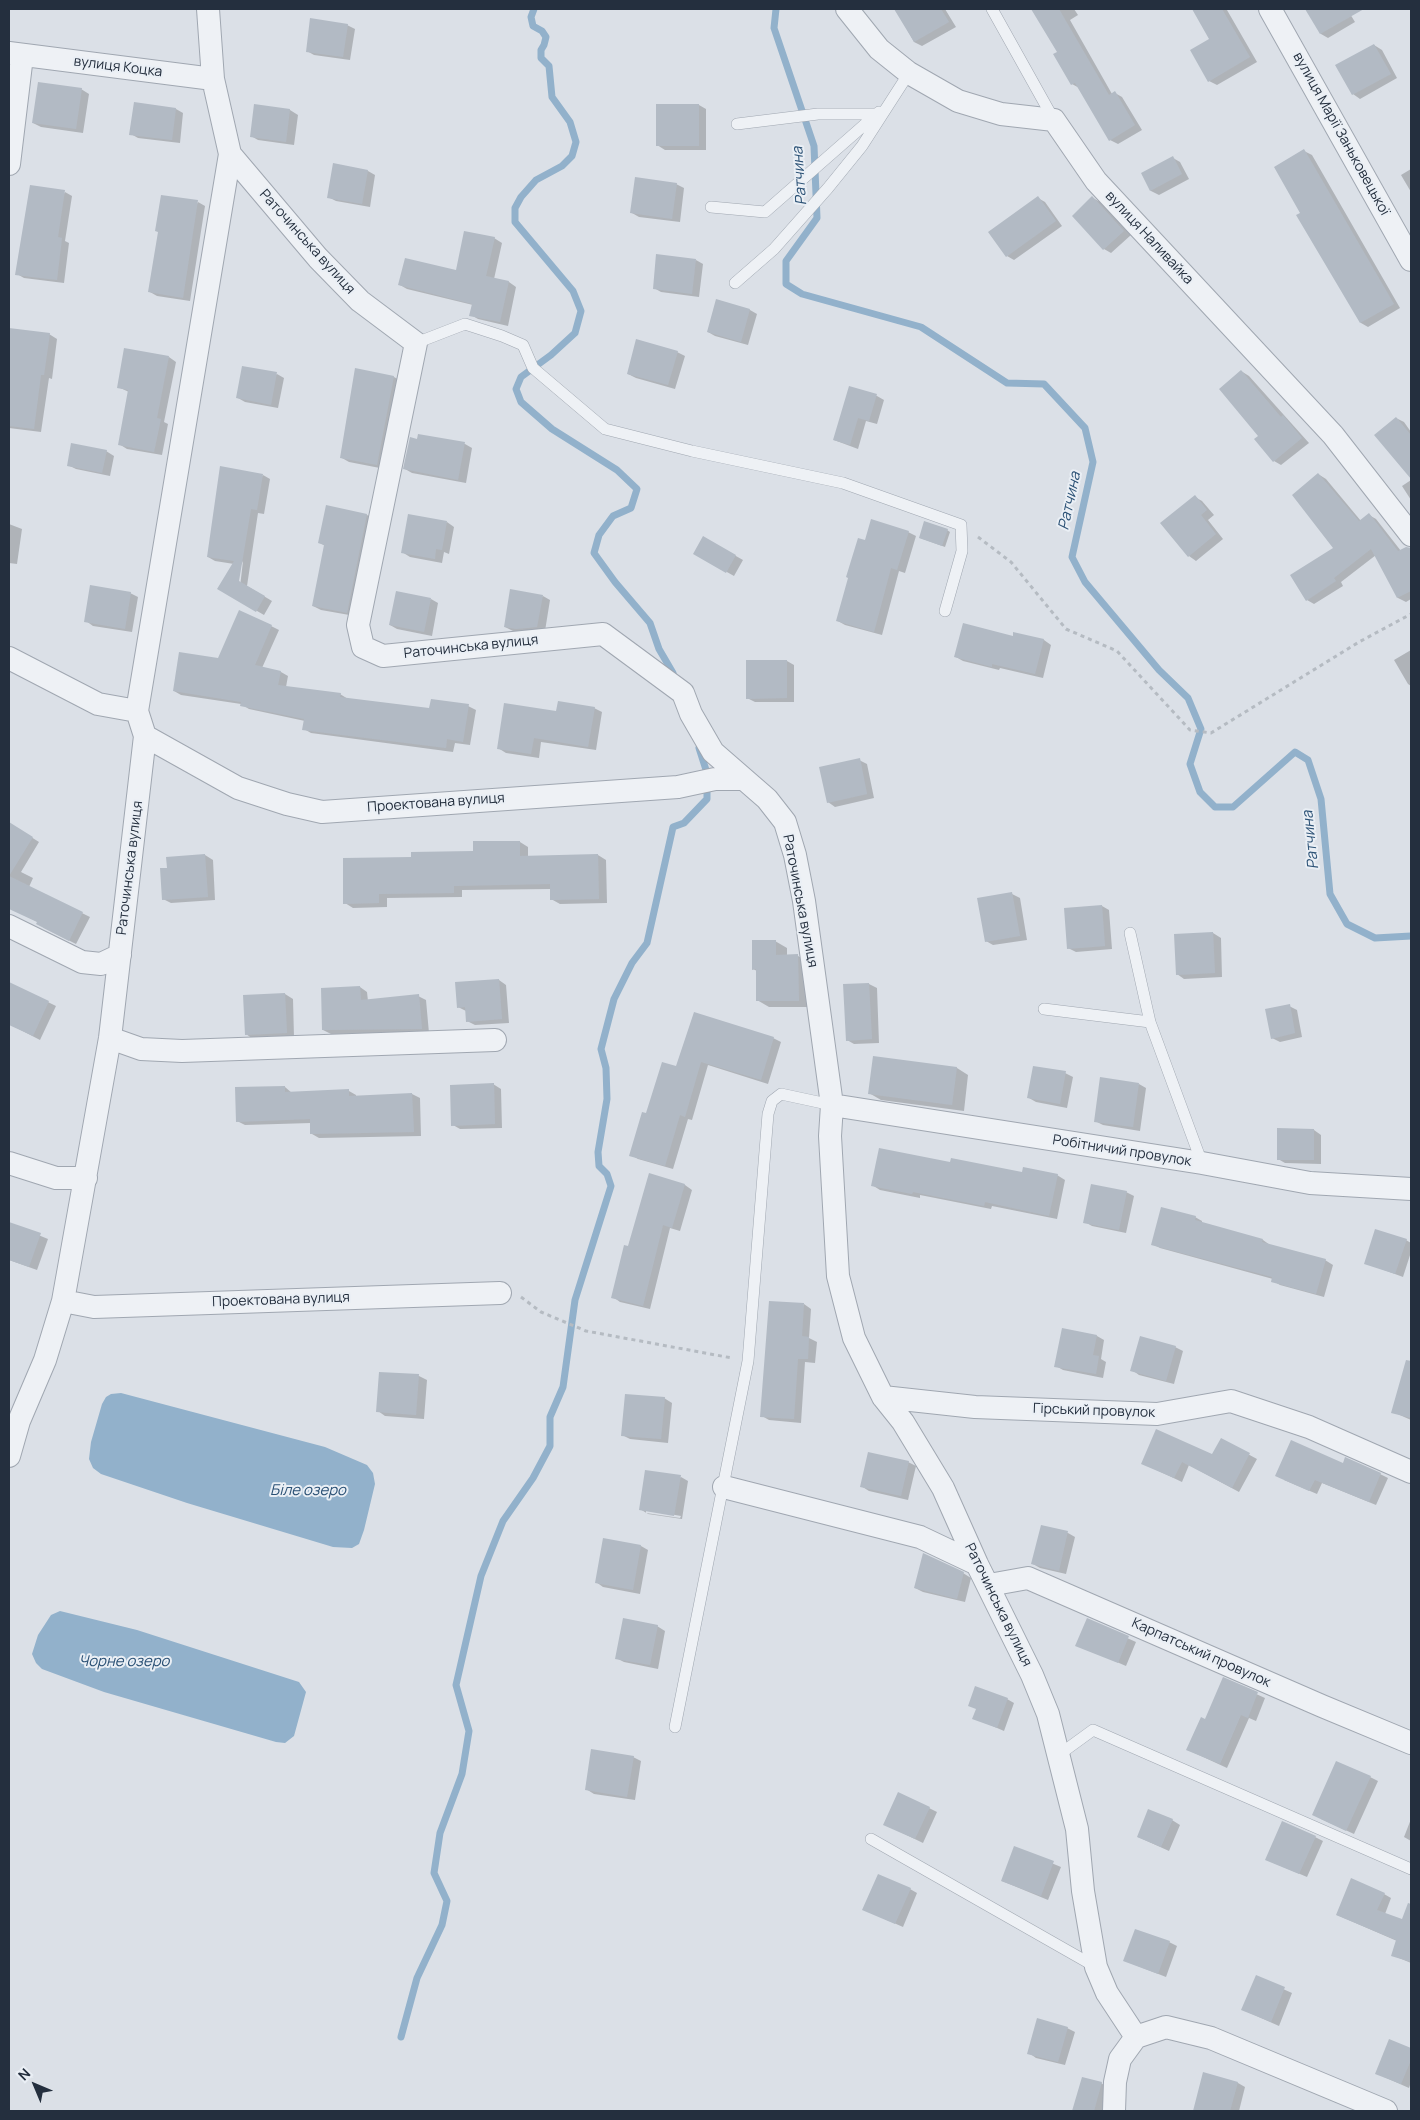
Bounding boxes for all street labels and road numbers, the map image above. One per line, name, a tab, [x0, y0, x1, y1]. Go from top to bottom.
street label: вулиця Марії Заньковецької	[1289, 49, 1393, 219]
street label: вулиця Коцка	[73, 53, 163, 81]
street label: Раточинська вулиця	[256, 186, 358, 298]
street label: вулиця Наливайка	[1102, 188, 1196, 288]
street label: Раточинська вулиця	[403, 632, 539, 662]
street label: Проектована вулиця	[367, 790, 505, 816]
street label: Раточинська вулиця	[113, 800, 147, 936]
street label: Раточинська вулиця	[779, 833, 821, 969]
street label: Робітничий провулок	[1051, 1132, 1193, 1170]
street label: Проектована вулиця	[212, 1289, 350, 1311]
street label: Гірський провулок	[1033, 1400, 1155, 1422]
street label: Раточинська вулиця	[961, 1541, 1035, 1669]
street label: Карпатський провулок	[1129, 1615, 1273, 1691]

